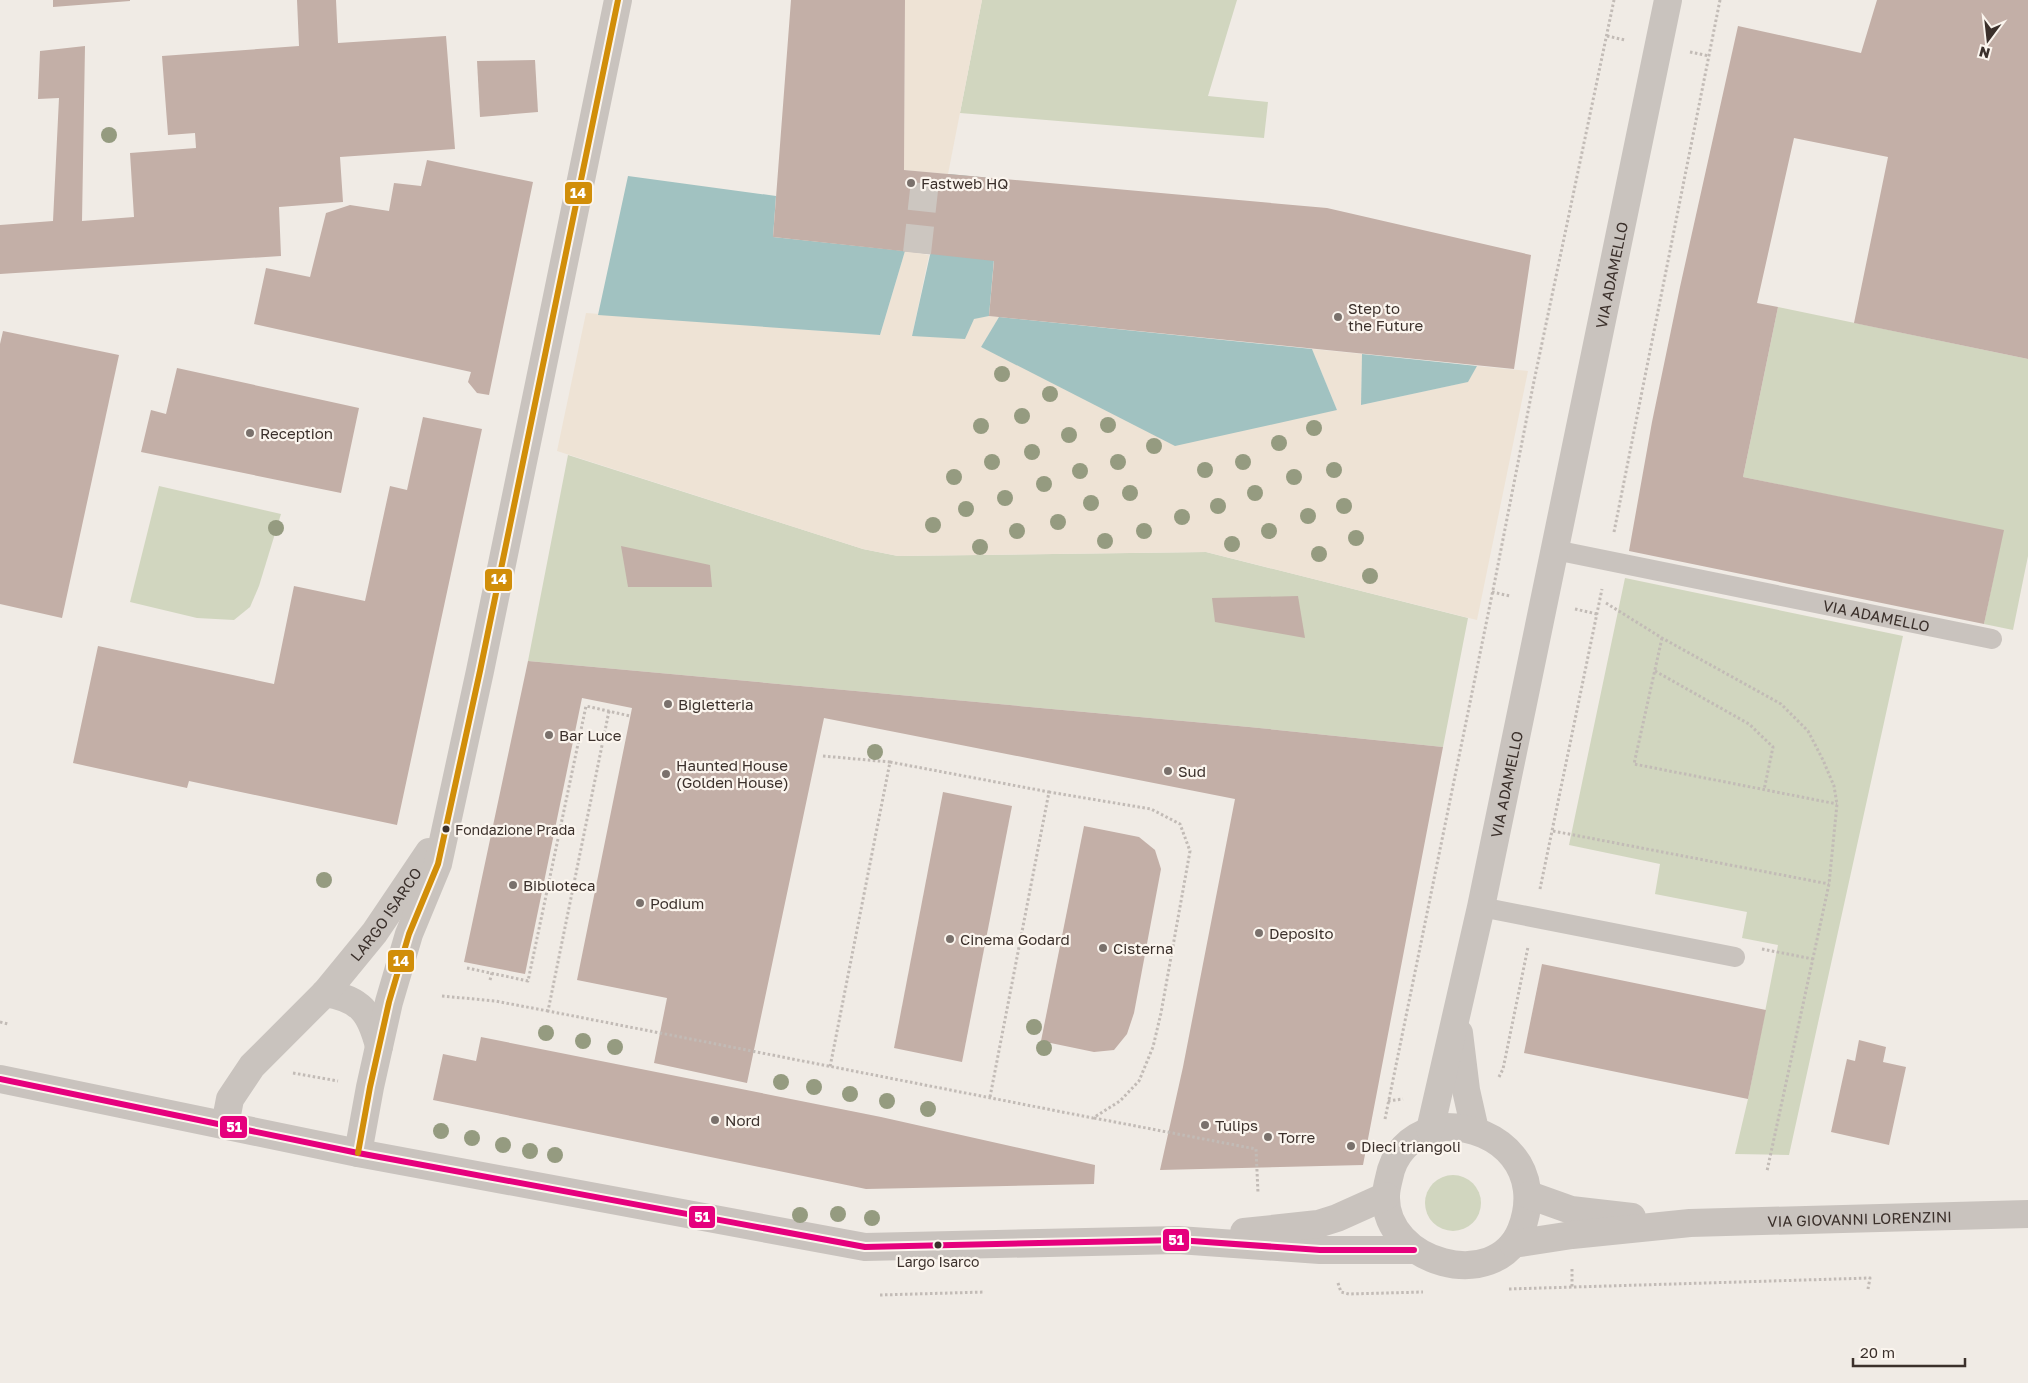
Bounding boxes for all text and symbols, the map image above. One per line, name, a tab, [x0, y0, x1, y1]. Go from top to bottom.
north arrow	[1963, 15, 2013, 65]
text: N	[1977, 43, 1992, 63]
place label: Fastweb HQ	[921, 174, 1008, 192]
marker: Fastweb HQ	[905, 177, 917, 189]
line badge: 14	[564, 181, 593, 205]
text: 14	[570, 184, 586, 201]
street label: VIA ADAMELLO	[1592, 220, 1631, 330]
place label: Step to the Future	[1348, 299, 1423, 334]
marker: Step to the Future	[1332, 311, 1344, 323]
place label: Reception	[260, 424, 333, 442]
marker: Reception	[244, 427, 256, 439]
line badge: 14	[484, 568, 513, 592]
text: 14	[491, 570, 507, 587]
street label: VIA ADAMELLO	[1821, 596, 1931, 635]
place label: Bigletteria	[678, 695, 754, 713]
marker: Bigletteria	[662, 698, 674, 710]
place label: Bar Luce	[559, 726, 622, 744]
marker: Bar Luce	[543, 729, 555, 741]
street label: VIA ADAMELLO	[1487, 729, 1526, 839]
place label: Haunted House (Golden House)	[676, 756, 789, 791]
place label: Sud	[1178, 762, 1206, 780]
marker: Sud	[1162, 765, 1174, 777]
marker: Haunted House (Golden House)	[660, 768, 672, 780]
place label: Fondazione Prada	[455, 821, 575, 838]
marker: Fondazione Prada	[441, 824, 451, 834]
street label: LARGO ISARCO	[346, 864, 425, 964]
place label: Biblioteca	[523, 876, 595, 894]
marker: Biblioteca	[507, 879, 519, 891]
place label: Podium	[650, 894, 704, 912]
marker: Podium	[634, 897, 646, 909]
place label: Deposito	[1269, 924, 1333, 942]
marker: Deposito	[1253, 927, 1265, 939]
place label: Cinema Godard	[960, 930, 1070, 948]
marker: Cinema Godard	[944, 933, 956, 945]
place label: Cisterna	[1113, 939, 1173, 957]
marker: Cisterna	[1097, 942, 1109, 954]
line badge: 14	[387, 949, 415, 973]
text: 14	[393, 952, 409, 969]
place label: Nord	[725, 1111, 760, 1129]
marker: Nord	[709, 1114, 721, 1126]
line badge: 51	[219, 1115, 248, 1139]
place label: Tulips	[1215, 1116, 1258, 1134]
text: 51	[226, 1118, 242, 1135]
marker: Tulips	[1199, 1119, 1211, 1131]
place label: Torre	[1278, 1128, 1316, 1146]
marker: Torre	[1262, 1131, 1274, 1143]
place label: Dieci triangoli	[1361, 1137, 1461, 1155]
marker: Dieci triangoli	[1345, 1140, 1357, 1152]
line badge: 51	[688, 1205, 716, 1229]
street label: VIA GIOVANNI LORENZINI	[1767, 1207, 1952, 1230]
text: 51	[694, 1208, 710, 1225]
line badge: 51	[1162, 1228, 1190, 1252]
text: 51	[1168, 1231, 1184, 1248]
marker: Largo Isarco	[933, 1240, 943, 1250]
place label: Largo Isarco	[897, 1253, 979, 1270]
scale bar	[1853, 1336, 1966, 1368]
text: 20 m	[1860, 1343, 1895, 1361]

